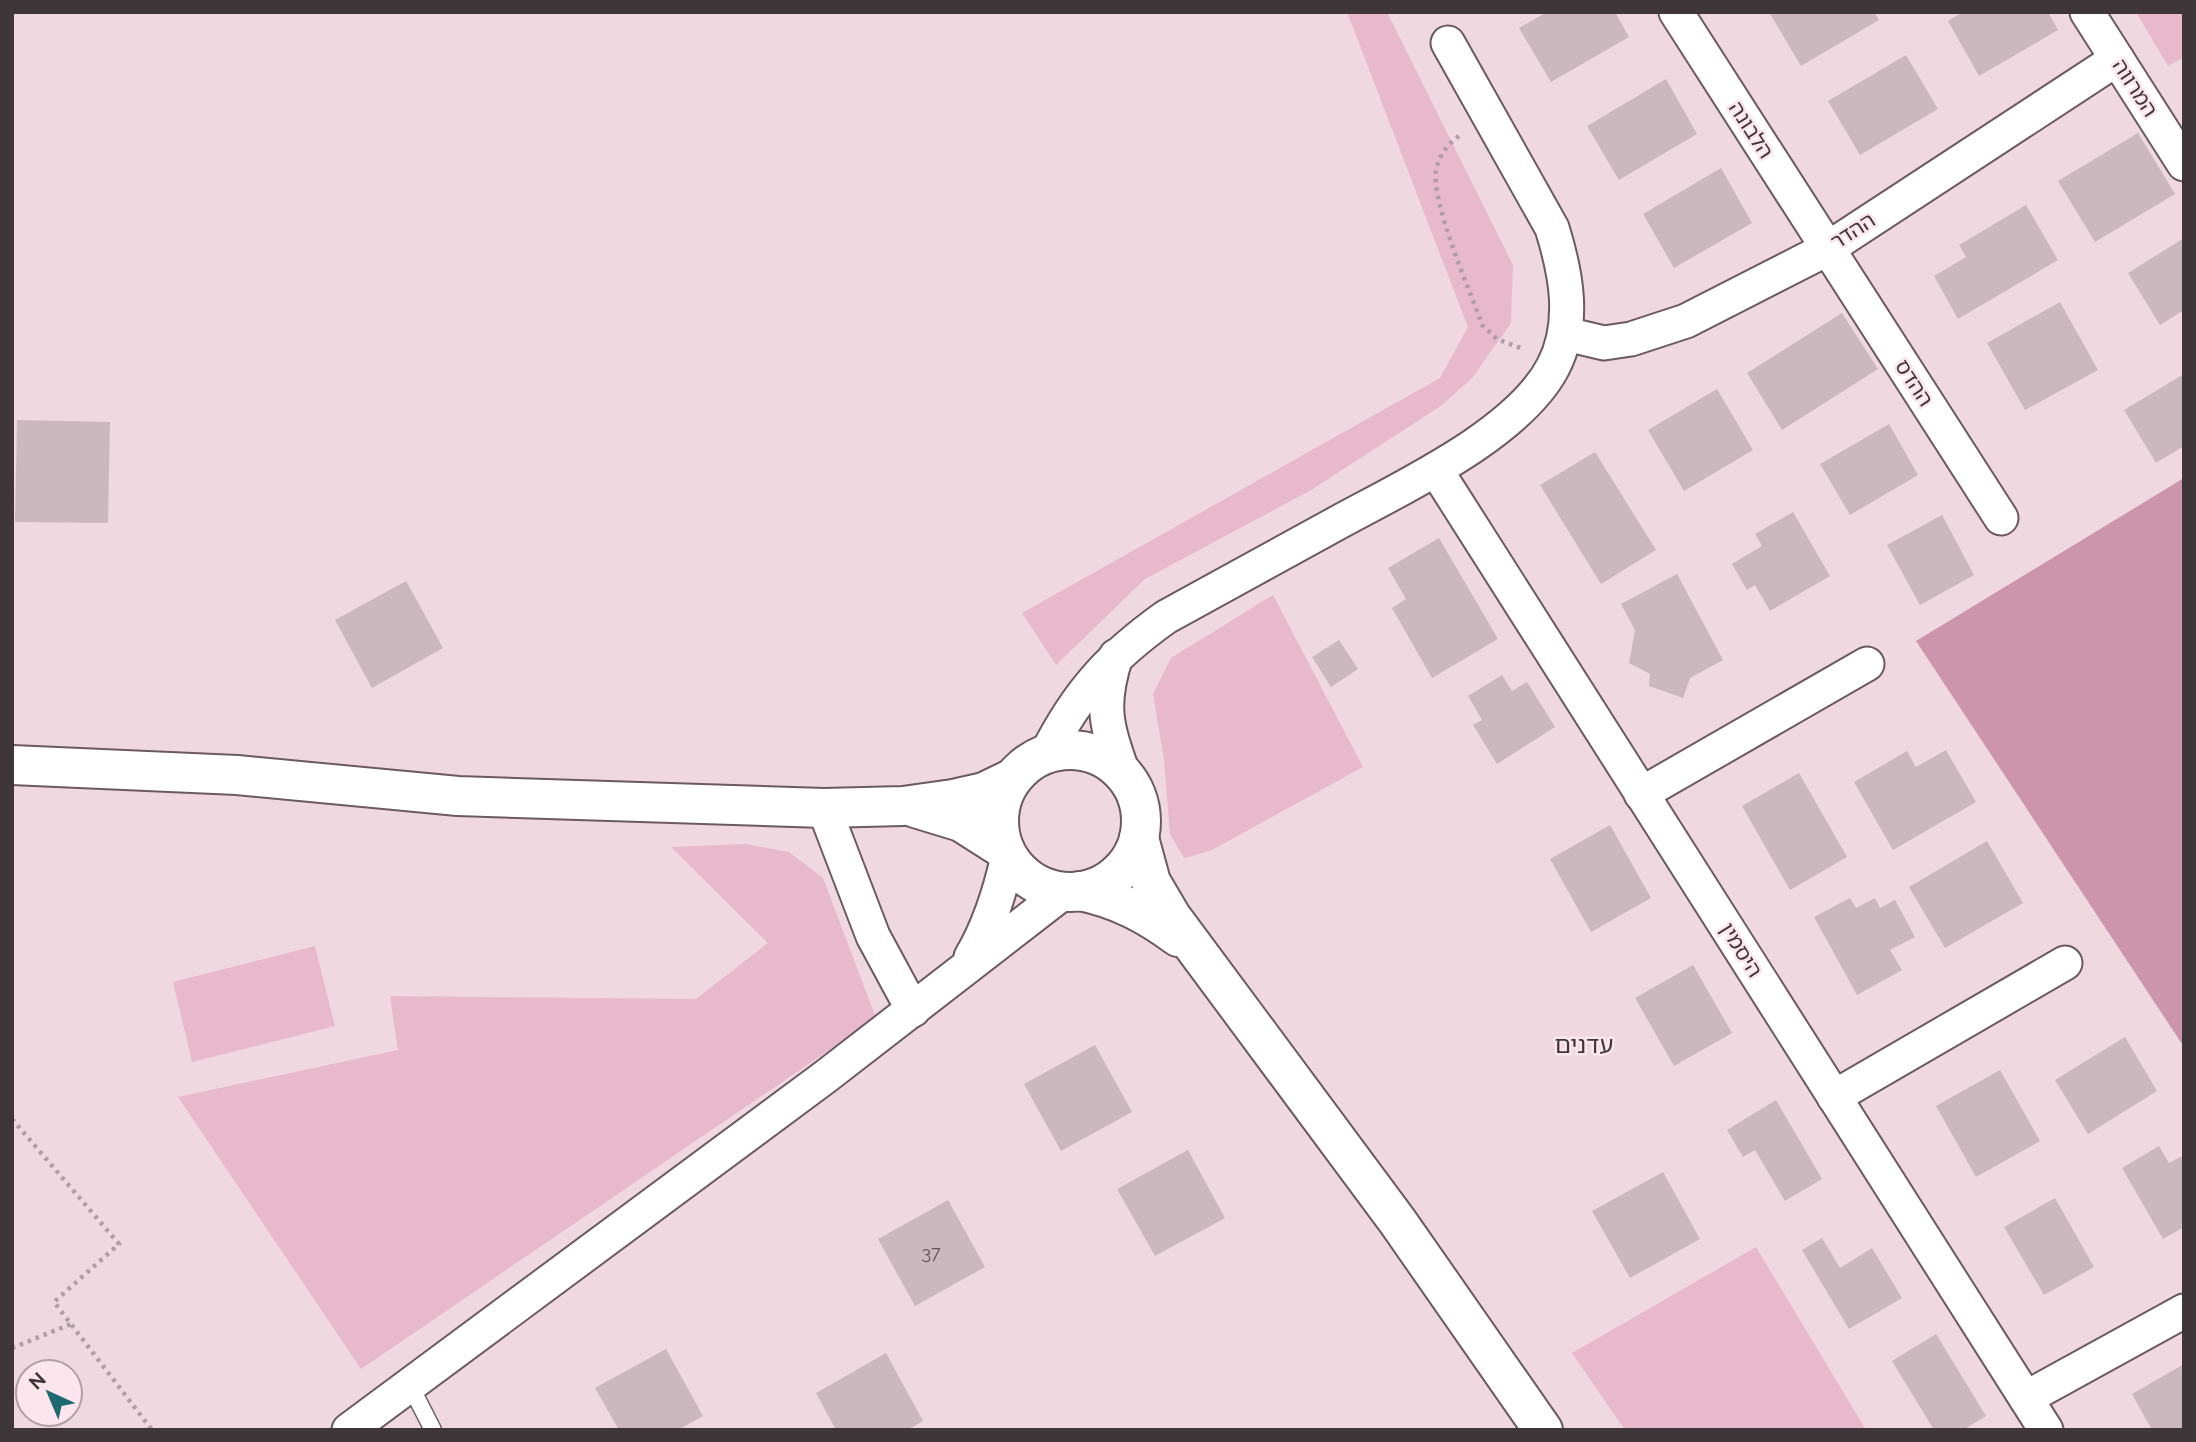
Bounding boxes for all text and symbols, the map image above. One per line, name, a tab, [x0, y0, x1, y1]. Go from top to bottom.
street label: המרווה	[2108, 54, 2163, 121]
street label: הלבונה	[1724, 97, 1779, 163]
street label: ההדר	[1826, 207, 1880, 254]
street label: ההדס	[1890, 355, 1939, 411]
street label: היסמין	[1715, 918, 1768, 982]
district label: עדנים	[1555, 1030, 1613, 1059]
house number: 37	[921, 1242, 941, 1263]
north arrow	[14, 1358, 84, 1428]
text: N	[24, 1368, 50, 1394]

